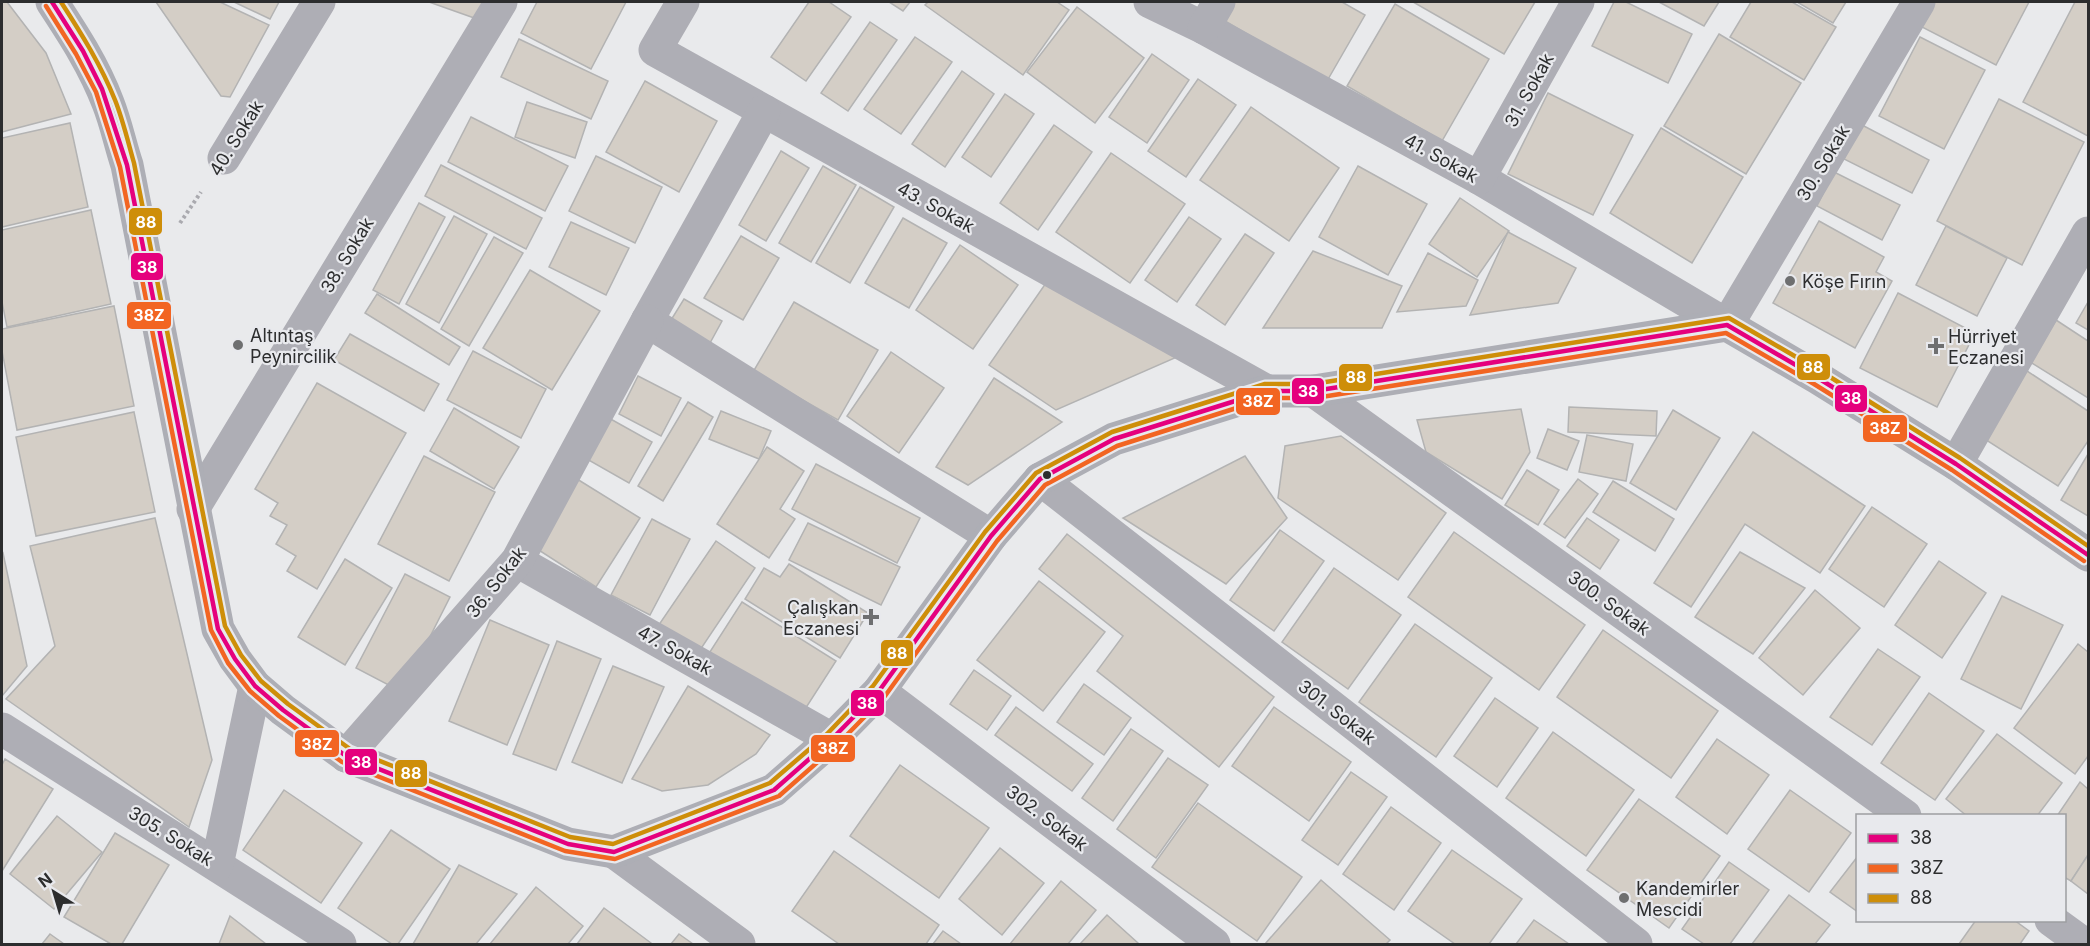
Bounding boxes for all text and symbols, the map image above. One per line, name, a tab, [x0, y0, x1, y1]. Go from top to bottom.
street label: 31. Sokak	[1500, 49, 1558, 130]
street label: 40. Sokak	[205, 96, 267, 180]
street label: 30. Sokak	[1792, 121, 1854, 205]
street label: 41. Sokak	[1400, 129, 1482, 187]
street label: 43. Sokak	[894, 177, 978, 237]
line badge: 88	[128, 207, 163, 236]
text: 88	[136, 212, 156, 232]
street label: 38. Sokak	[316, 213, 378, 297]
line badge: 38	[130, 252, 164, 281]
text: 38	[137, 257, 157, 277]
place label: Köşe Fırın	[1802, 271, 1886, 292]
marker: Köşe Fırın	[1783, 274, 1797, 288]
line badge: 38Z	[126, 301, 172, 330]
text: 38Z	[133, 305, 165, 325]
place label: Altıntaş Peynircilik	[250, 325, 336, 367]
place label: Hürriyet Eczanesi	[1948, 326, 2024, 368]
marker: Altıntaş Peynircilik	[231, 338, 245, 352]
marker: Hürriyet Eczanesi	[1929, 339, 1943, 353]
line badge: 88	[1796, 353, 1831, 381]
text: 88	[1803, 357, 1823, 377]
line badge: 88	[1338, 363, 1373, 392]
text: 88	[1346, 367, 1366, 387]
line badge: 38	[1291, 377, 1325, 405]
text: 38	[1298, 381, 1318, 401]
line badge: 38	[1834, 384, 1868, 413]
line badge: 38Z	[1235, 387, 1281, 416]
text: 38	[1841, 388, 1861, 408]
text: 38Z	[1242, 391, 1274, 411]
line badge: 38Z	[1862, 414, 1908, 443]
text: 38Z	[1869, 418, 1901, 438]
unlabelled marker	[1041, 469, 1053, 481]
street label: 36. Sokak	[462, 542, 530, 622]
street label: 300. Sokak	[1564, 566, 1654, 640]
place label: Çalışkan Eczanesi	[783, 597, 859, 639]
marker: Çalışkan Eczanesi	[864, 610, 878, 624]
street label: 47. Sokak	[634, 621, 716, 679]
line badge: 88	[880, 639, 914, 667]
text: 88	[887, 643, 907, 663]
street label: 301. Sokak	[1294, 675, 1380, 749]
line badge: 38	[850, 689, 885, 717]
text: 38	[857, 693, 877, 713]
line badge: 38Z	[294, 729, 340, 758]
text: 38Z	[301, 734, 333, 754]
line badge: 38Z	[810, 734, 856, 763]
text: 38Z	[817, 738, 849, 758]
line badge: 38	[344, 748, 378, 776]
text: 38	[351, 752, 371, 772]
line badge: 88	[394, 759, 428, 788]
text: 88	[401, 763, 421, 783]
street label: 302. Sokak	[1002, 781, 1092, 855]
street label: 305. Sokak	[125, 802, 217, 870]
legend	[1856, 814, 2066, 922]
text: 38	[1910, 827, 1932, 848]
text: 38Z	[1910, 857, 1944, 878]
north arrow	[24, 862, 84, 922]
text: N	[34, 868, 56, 892]
place label: Kandemirler Mescidi	[1636, 878, 1739, 920]
text: 88	[1910, 887, 1932, 908]
marker: Kandemirler Mescidi	[1617, 891, 1631, 905]

